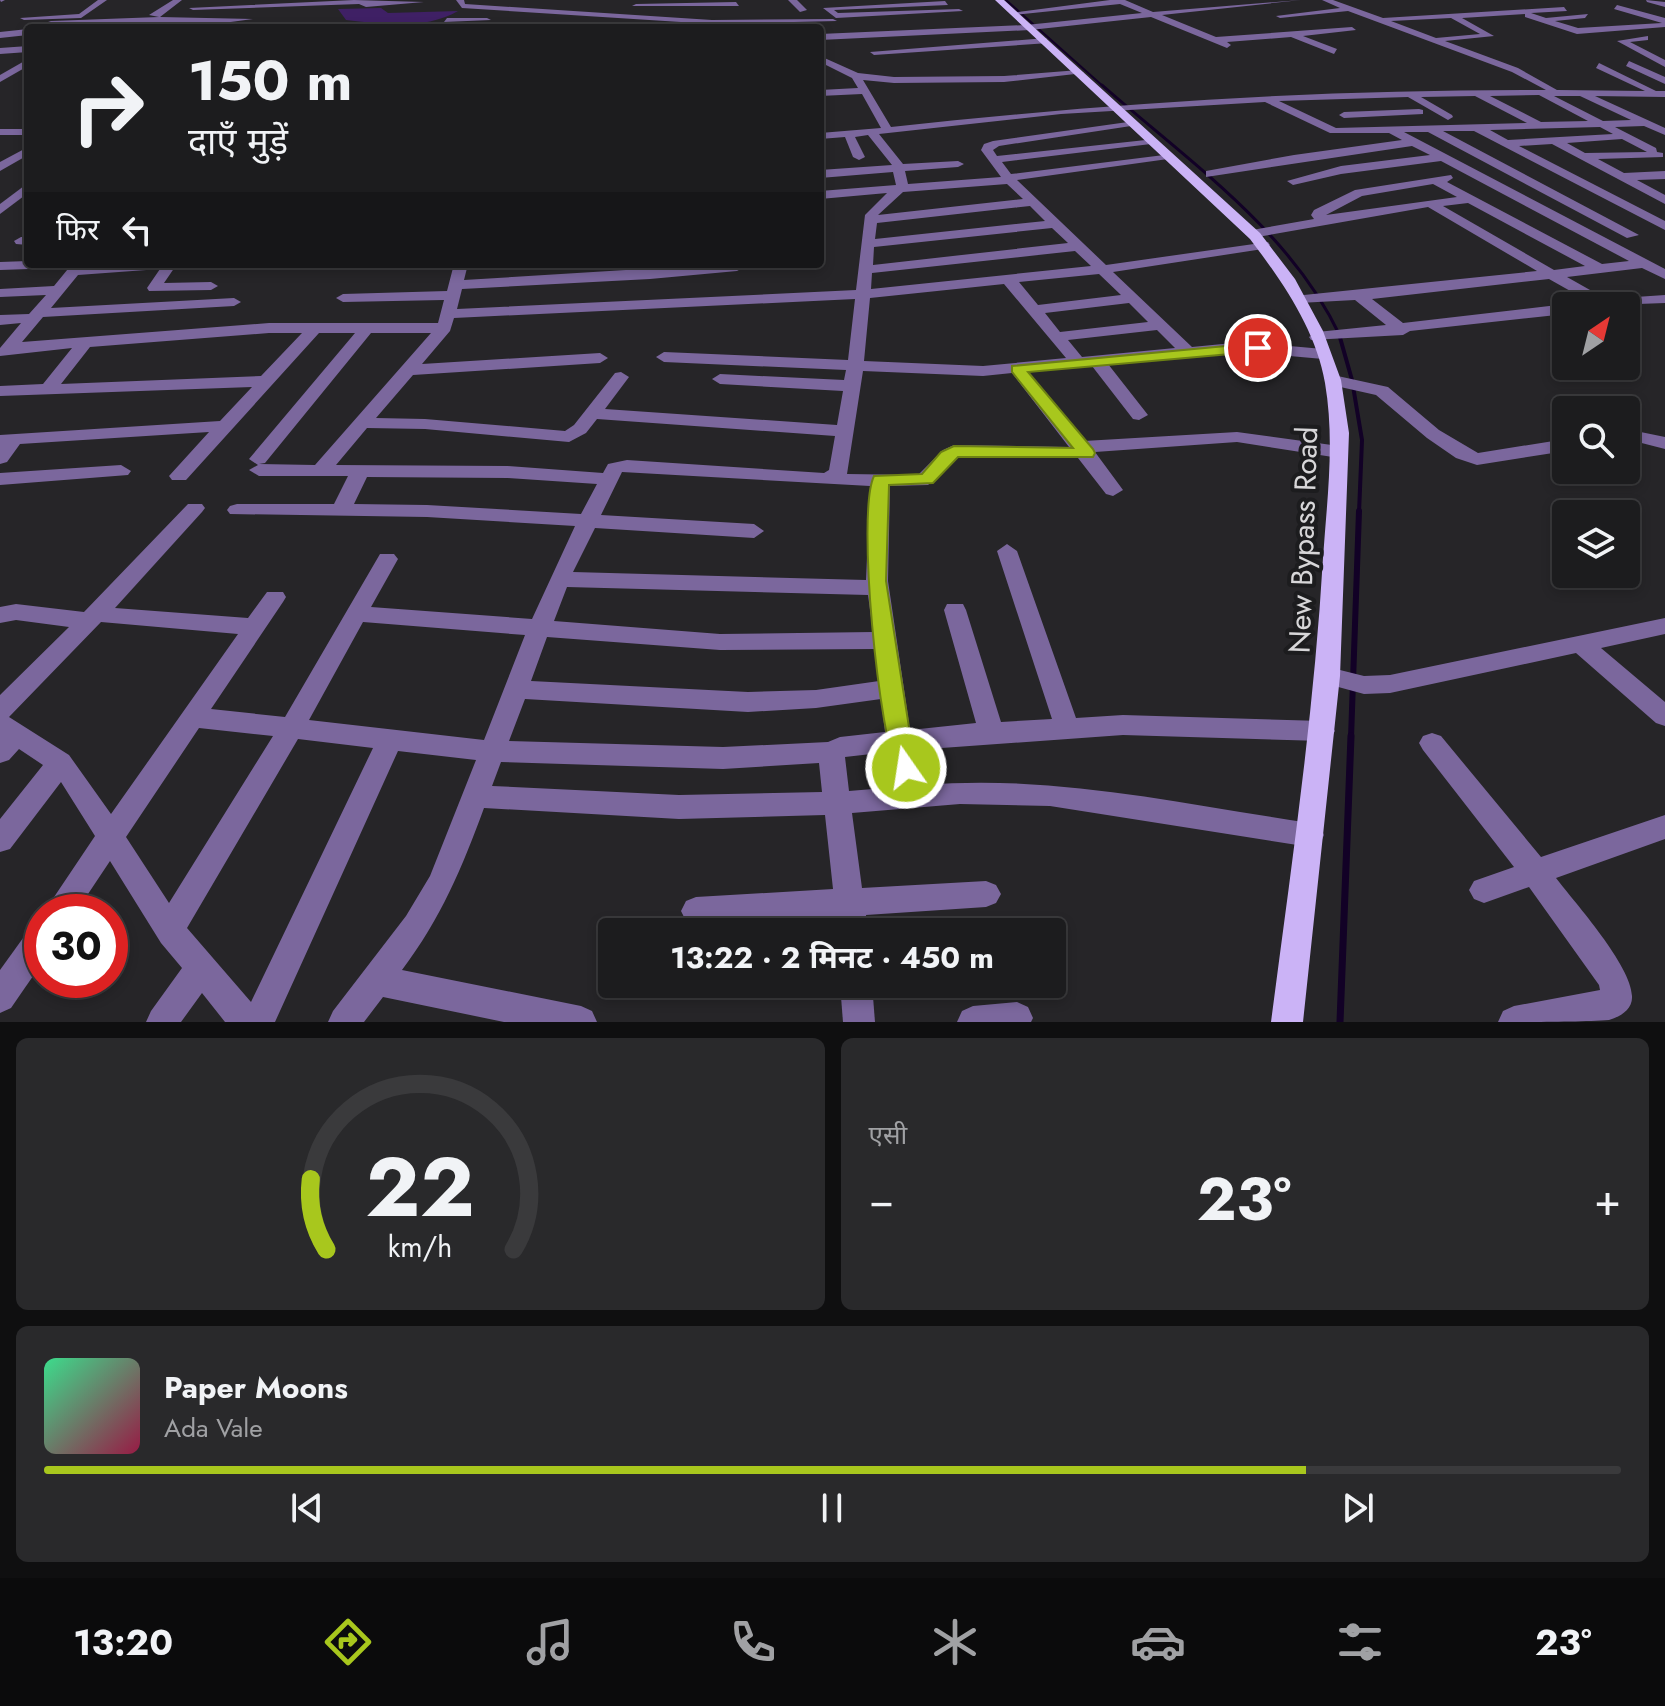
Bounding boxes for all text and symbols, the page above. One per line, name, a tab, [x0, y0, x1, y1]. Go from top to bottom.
text: 150 m	[188, 40, 352, 121]
icon: right	[56, 56, 160, 160]
text: दाएँ मुड़ें	[188, 115, 288, 167]
text: फिर	[56, 208, 99, 251]
icon: left	[115, 208, 159, 252]
north arrow	[1552, 292, 1640, 380]
map controls	[1552, 292, 1640, 588]
pin	[1224, 314, 1292, 382]
icon: arrive	[1236, 326, 1280, 370]
button: search	[1552, 396, 1640, 484]
street label: New Bypass Road	[1278, 426, 1328, 654]
button: layers	[1552, 500, 1640, 588]
position arrow	[864, 726, 948, 810]
speed limit sign: 30	[24, 894, 128, 998]
text: 13:22 · 2 मिनट · 450 m	[670, 936, 994, 979]
text: एसी	[869, 1116, 907, 1154]
text: 22	[366, 1127, 475, 1247]
text: 23°	[1197, 1156, 1291, 1243]
text: −	[869, 1168, 894, 1232]
text: +	[1594, 1168, 1621, 1232]
text: km/h	[388, 1226, 453, 1268]
text: Paper Moons	[164, 1366, 348, 1409]
text: Ada Vale	[164, 1409, 263, 1447]
icon: previous	[285, 1486, 329, 1530]
icon: pause	[810, 1486, 854, 1530]
icon: next	[1336, 1486, 1380, 1530]
icon: directions	[320, 1614, 376, 1670]
icon: music	[522, 1614, 578, 1670]
icon: phone	[725, 1614, 781, 1670]
icon: climate	[927, 1614, 983, 1670]
icon: car	[1130, 1614, 1186, 1670]
icon: filters	[1332, 1614, 1388, 1670]
text: 13:20	[73, 1616, 173, 1668]
text: 23°	[1535, 1616, 1592, 1668]

